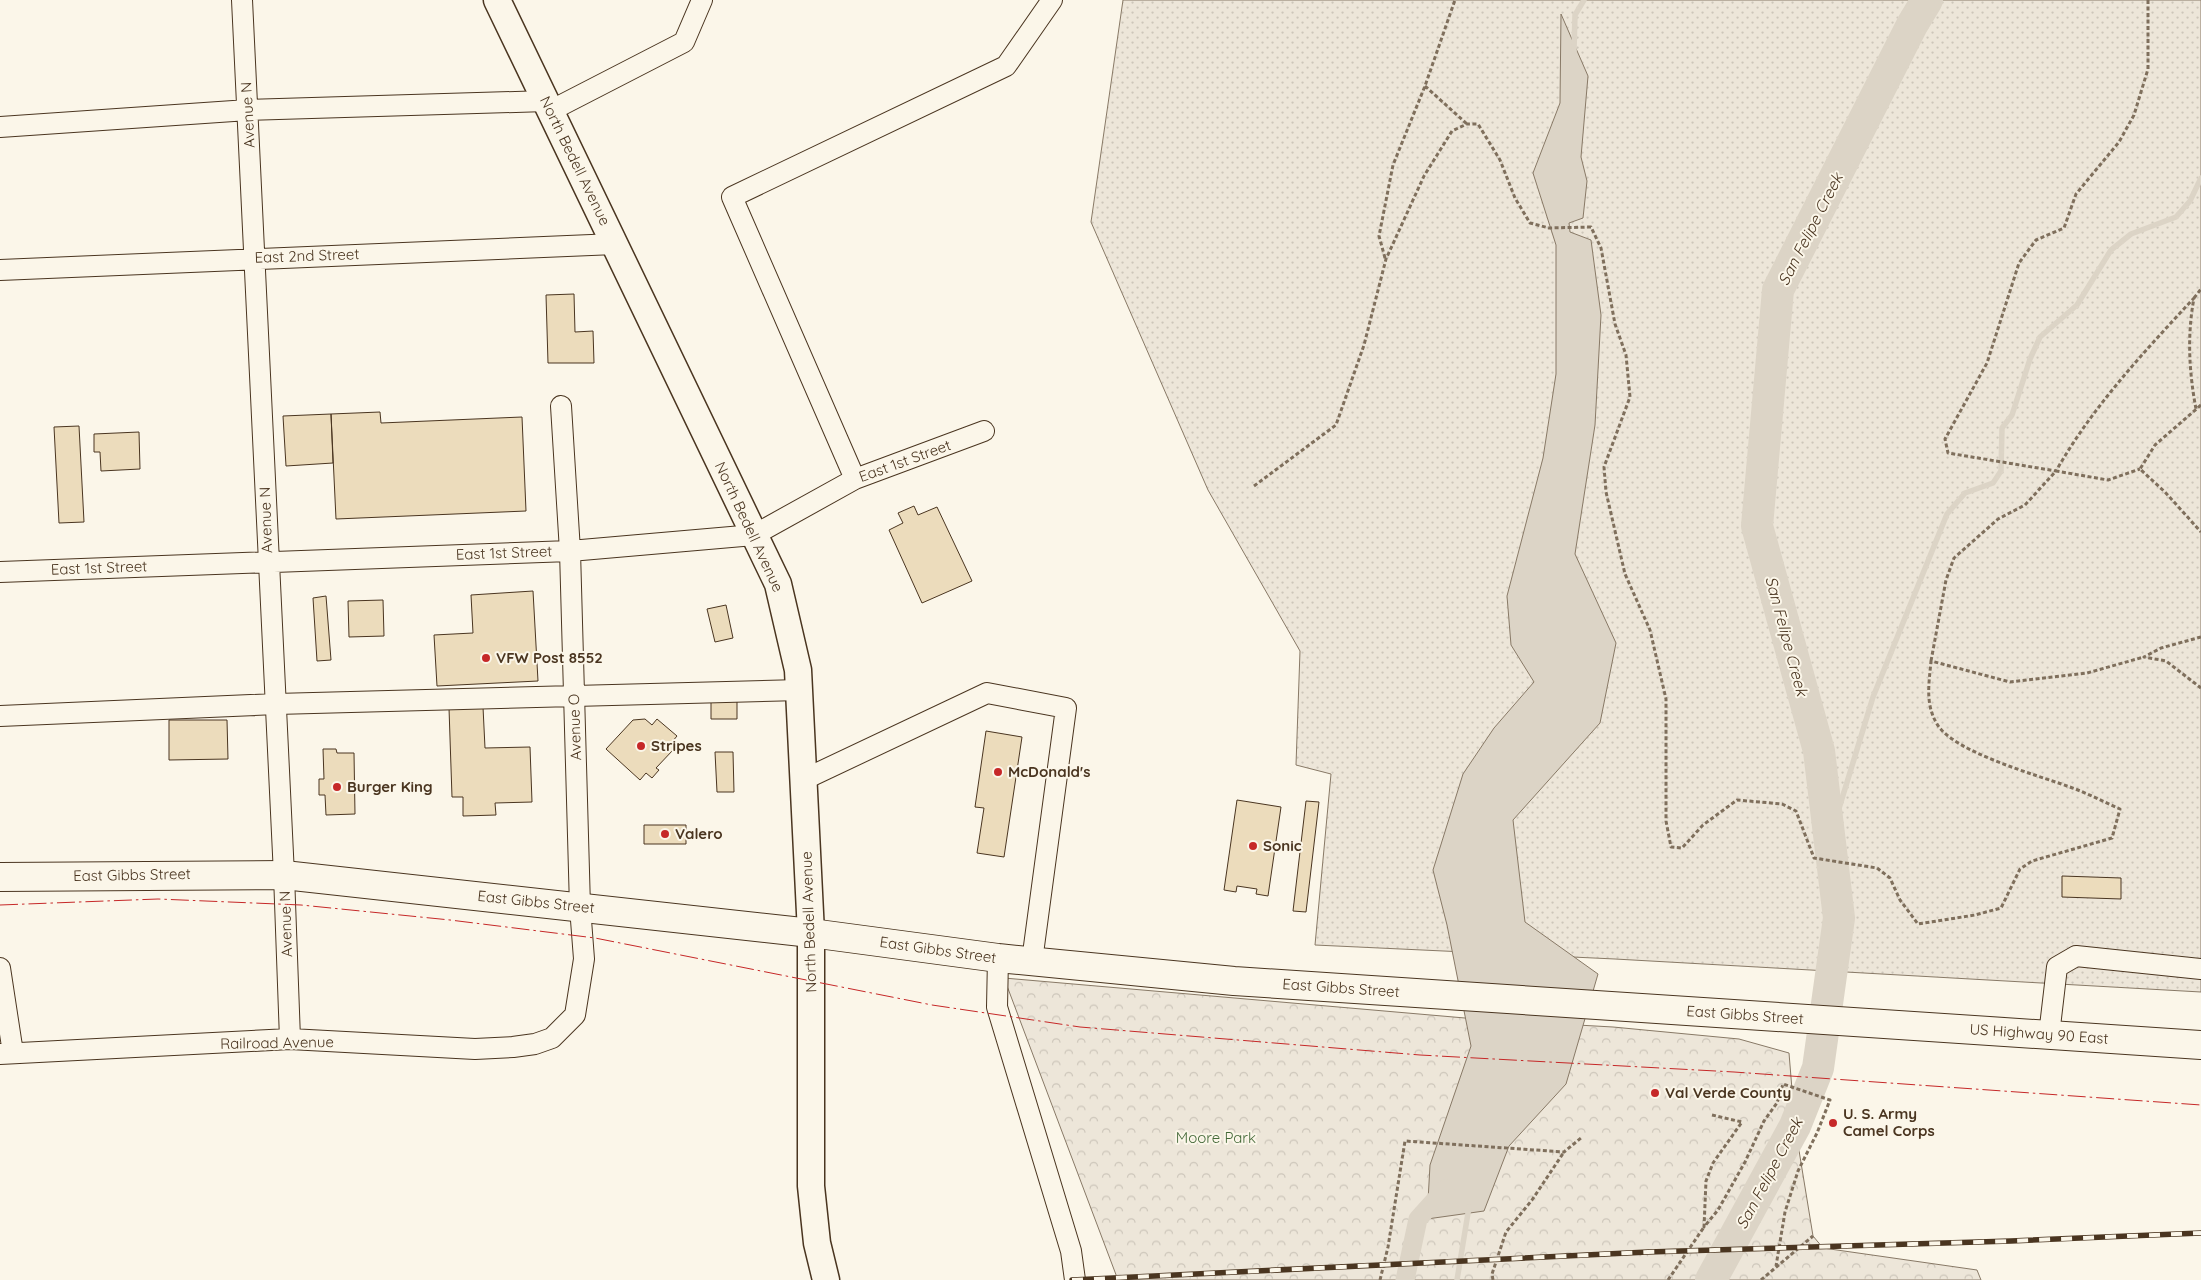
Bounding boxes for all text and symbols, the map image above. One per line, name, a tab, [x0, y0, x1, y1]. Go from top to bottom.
street label: Avenue N	[236, 81, 259, 149]
street label: North Bedell Avenue	[536, 93, 615, 229]
water label: San Felipe Creek	[1773, 168, 1848, 288]
street label: East 2nd Street	[254, 244, 360, 267]
street label: East 1st Street	[856, 435, 953, 486]
street label: North Bedell Avenue	[711, 459, 788, 595]
street label: Avenue N	[255, 487, 276, 553]
street label: East 1st Street	[455, 541, 553, 564]
street label: East 1st Street	[50, 556, 148, 579]
water label: San Felipe Creek	[1761, 574, 1813, 700]
place label: VFW Post 8552	[496, 648, 603, 667]
marker: VFW Post 8552	[480, 652, 492, 664]
street label: Avenue O	[564, 693, 585, 761]
place label: Stripes	[651, 736, 702, 755]
marker: Stripes	[635, 740, 647, 752]
place label: McDonald's	[1008, 762, 1090, 781]
marker: McDonald's	[992, 766, 1004, 778]
place label: Burger King	[347, 777, 433, 796]
marker: Burger King	[331, 781, 343, 793]
place label: Valero	[675, 824, 723, 843]
marker: Valero	[659, 828, 671, 840]
place label: Sonic	[1263, 836, 1302, 855]
marker: Sonic	[1247, 840, 1259, 852]
street label: North Bedell Avenue	[797, 851, 820, 993]
street label: East Gibbs Street	[73, 864, 191, 885]
street label: East Gibbs Street	[476, 886, 596, 917]
street label: Avenue N	[275, 891, 296, 957]
street label: East Gibbs Street	[878, 932, 998, 967]
street label: East Gibbs Street	[1282, 974, 1400, 1001]
street label: East Gibbs Street	[1686, 1001, 1804, 1028]
street label: US Highway 90 East	[1969, 1019, 2109, 1048]
street label: Railroad Avenue	[220, 1032, 334, 1053]
place label: Val Verde County	[1665, 1083, 1791, 1102]
marker: Val Verde County	[1649, 1087, 1661, 1099]
place label: U. S. Army Camel Corps	[1843, 1104, 1935, 1140]
water label: San Felipe Creek	[1731, 1113, 1807, 1232]
marker: U. S. Army Camel Corps	[1827, 1117, 1839, 1129]
park label: Moore Park	[1176, 1128, 1256, 1147]

